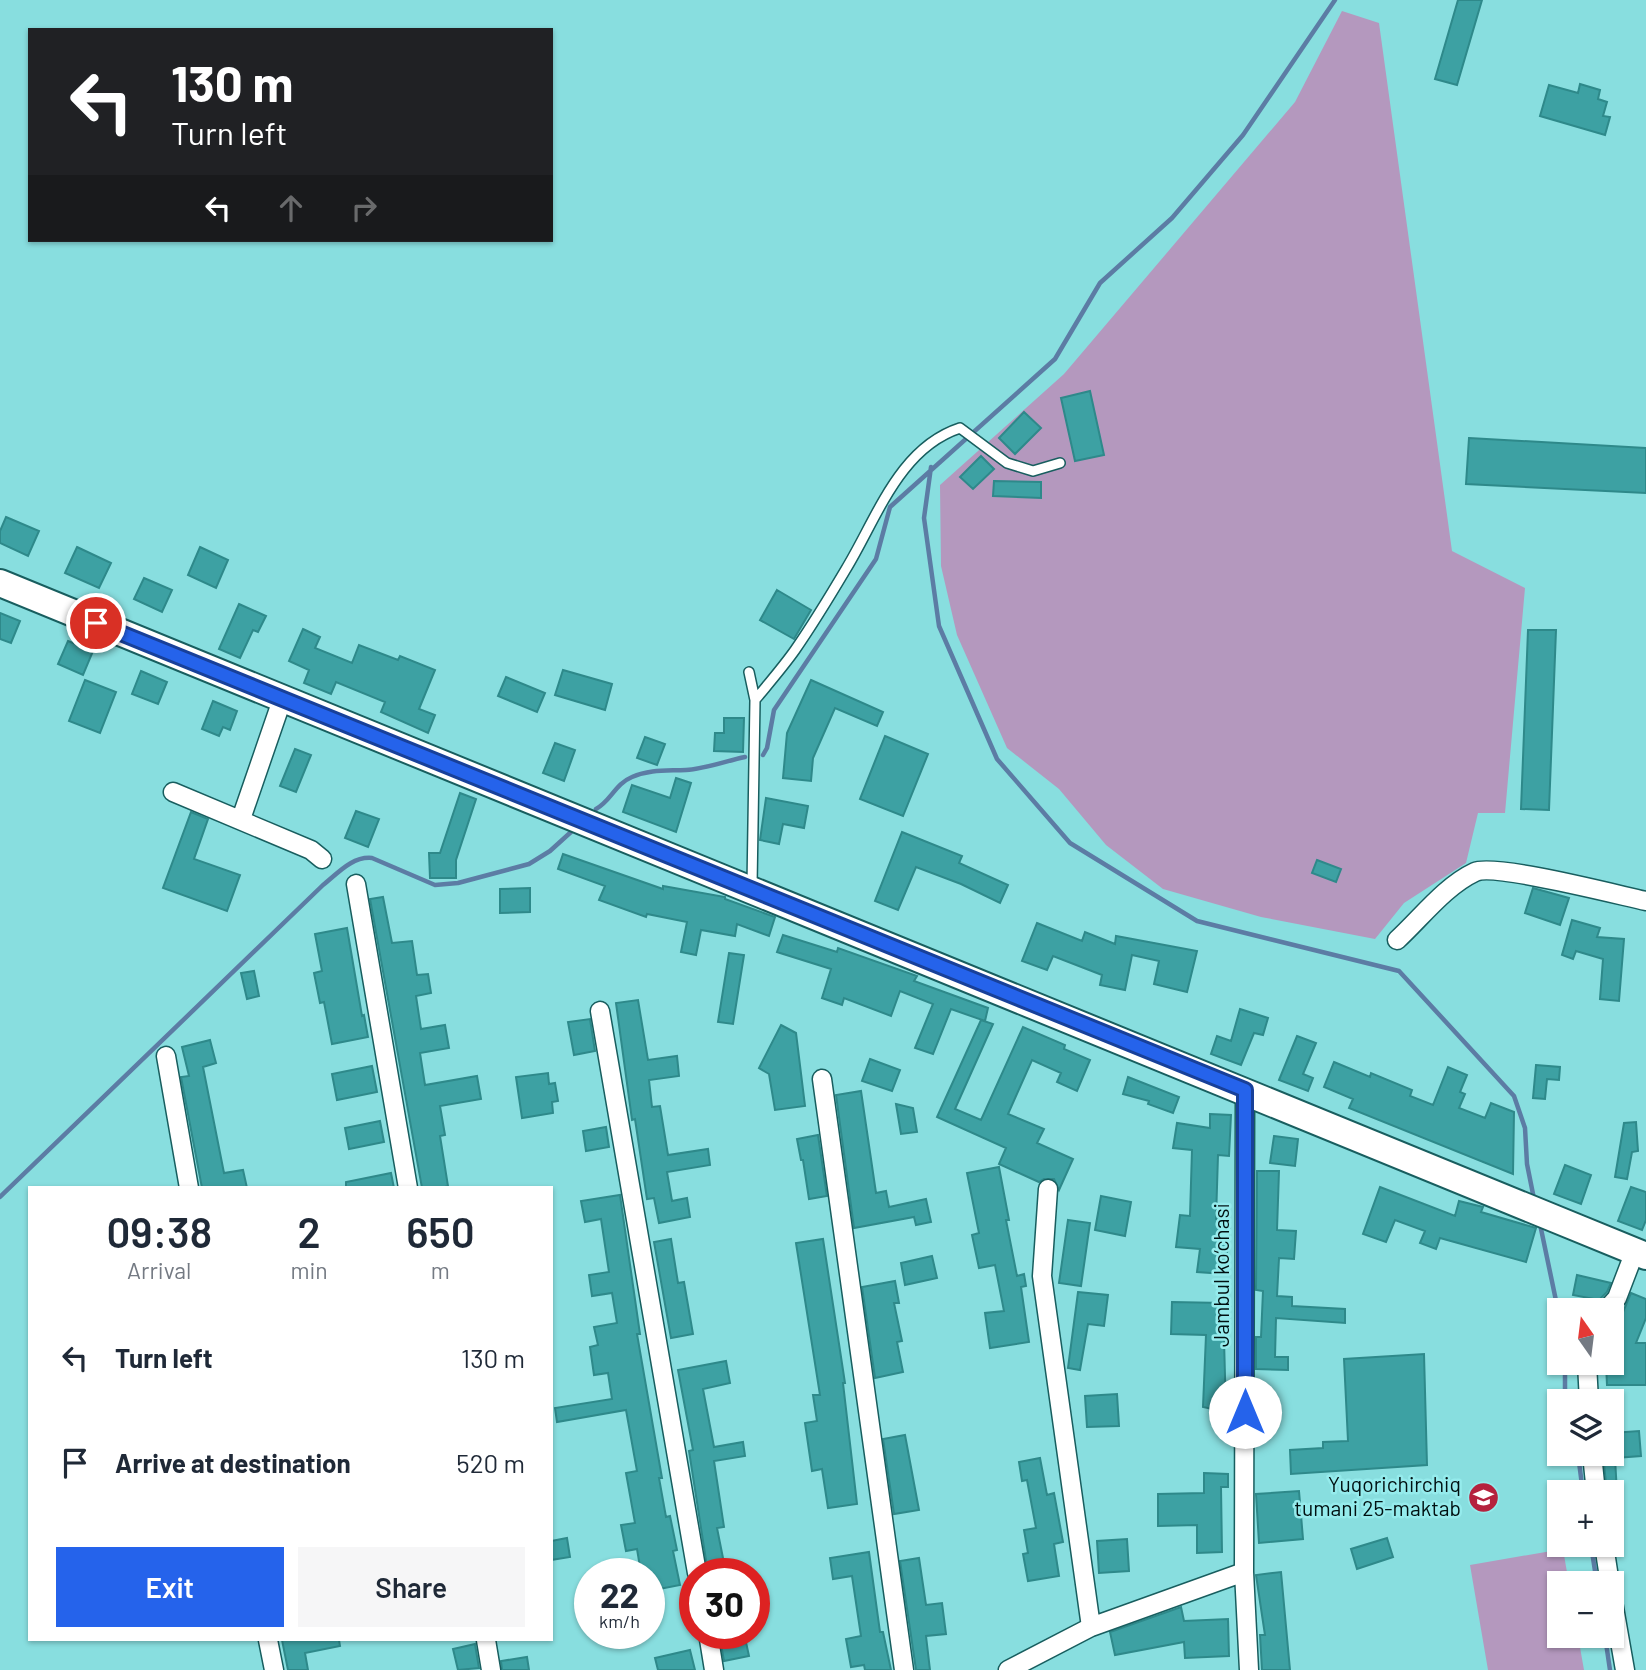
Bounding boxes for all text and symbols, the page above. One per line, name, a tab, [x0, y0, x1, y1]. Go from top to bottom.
text: 130 m	[171, 53, 293, 112]
icon: left	[56, 56, 147, 147]
text: Turn left	[171, 113, 288, 151]
icon: left	[199, 189, 237, 227]
icon: ahead	[272, 189, 310, 227]
icon: right	[345, 189, 383, 227]
pin	[66, 593, 126, 653]
icon: arrive	[77, 604, 115, 642]
street label: Jambul ko‘chasi	[1208, 1203, 1233, 1347]
text: 09:38	[106, 1206, 212, 1256]
text: 2	[298, 1206, 321, 1256]
text: 650	[406, 1206, 475, 1256]
text: Arrival	[127, 1256, 191, 1284]
text: min	[290, 1256, 328, 1284]
text: m	[431, 1256, 450, 1284]
north arrow	[1547, 1298, 1624, 1376]
map controls	[1547, 1298, 1624, 1648]
icon: left	[56, 1339, 94, 1377]
text: Turn left	[115, 1342, 213, 1373]
text: 130 m	[461, 1342, 525, 1373]
position arrow	[1208, 1375, 1282, 1449]
button: layers	[1547, 1389, 1624, 1466]
icon: arrive	[56, 1444, 94, 1482]
text: Arrive at destination	[115, 1447, 351, 1478]
text: 520 m	[456, 1447, 525, 1478]
place label: Yuqorichirchiq tumani 25-maktab	[1294, 1471, 1461, 1520]
school or university icon: Yuqorichirchiq tumani 25-maktab	[1467, 1480, 1501, 1514]
button: +	[1547, 1480, 1624, 1557]
button: Exit	[56, 1547, 284, 1627]
button: Share	[298, 1547, 525, 1627]
speed limit sign: 30	[679, 1558, 770, 1649]
button: −	[1547, 1571, 1624, 1648]
text: 22	[600, 1573, 639, 1615]
text: km/h	[599, 1610, 640, 1632]

